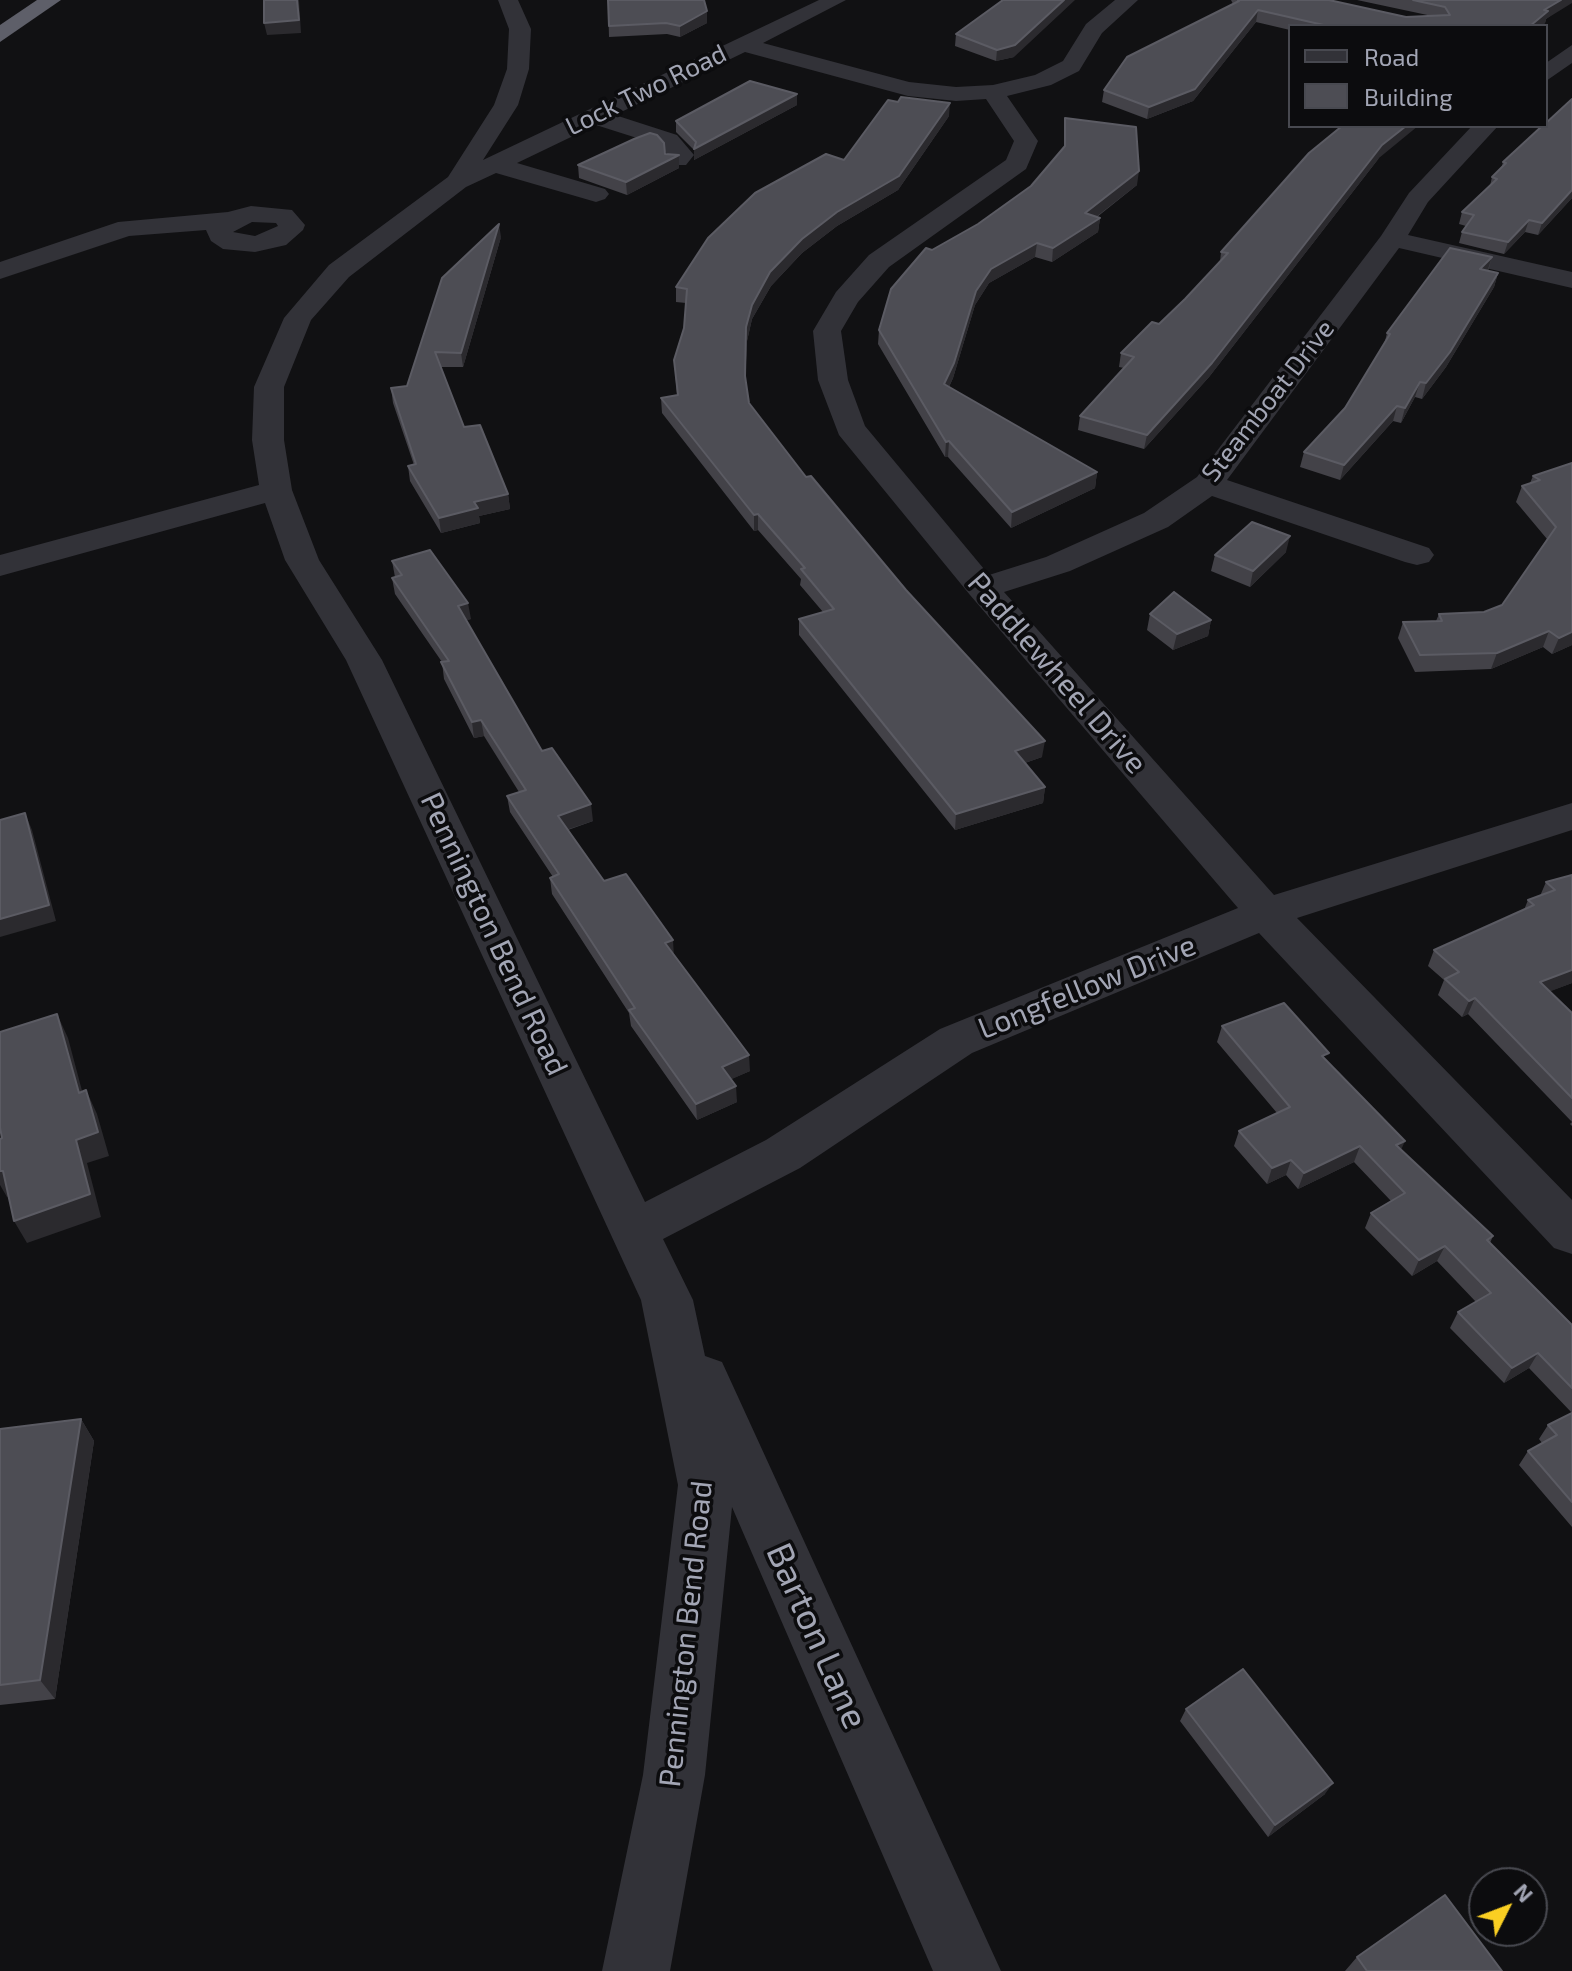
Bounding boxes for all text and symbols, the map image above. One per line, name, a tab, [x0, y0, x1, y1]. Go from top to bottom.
legend	[1288, 24, 1548, 128]
street label: Lock Two Road	[561, 38, 731, 142]
text: Road	[1364, 42, 1419, 71]
text: Building	[1364, 82, 1453, 111]
street label: Steamboat Drive	[1195, 314, 1341, 488]
street label: Paddlewheel Drive	[960, 565, 1154, 781]
street label: Pennington Bend Road	[413, 787, 575, 1081]
street label: Longfellow Drive	[973, 927, 1201, 1047]
street label: Pennington Bend Road	[652, 1479, 720, 1789]
street label: Barton Lane	[757, 1537, 877, 1735]
north arrow	[1468, 1867, 1548, 1947]
text: N	[1509, 1878, 1539, 1907]

